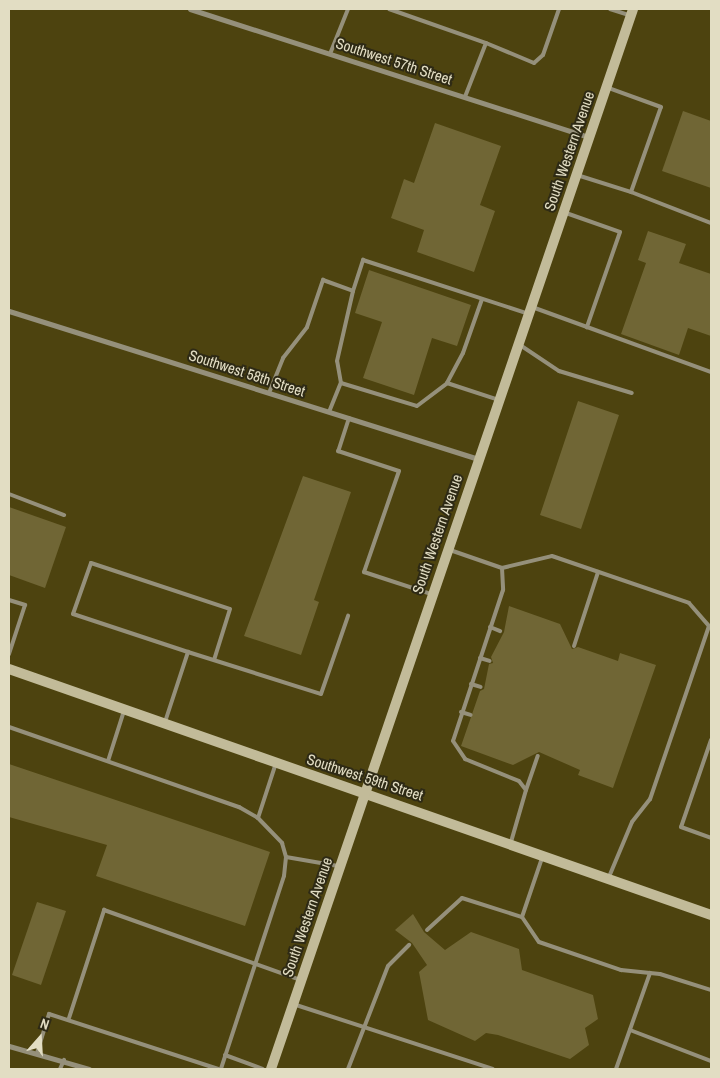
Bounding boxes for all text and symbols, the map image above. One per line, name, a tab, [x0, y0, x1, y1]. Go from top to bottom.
street label: Southwest 57th Street	[334, 34, 454, 88]
street label: South Western Avenue	[540, 88, 598, 214]
street label: Southwest 58th Street	[187, 346, 307, 400]
street label: South Western Avenue	[408, 471, 466, 597]
street label: Southwest 59th Street	[305, 750, 425, 804]
street label: South Western Avenue	[278, 854, 336, 980]
north arrow	[15, 1013, 65, 1063]
text: N	[38, 1014, 52, 1034]

